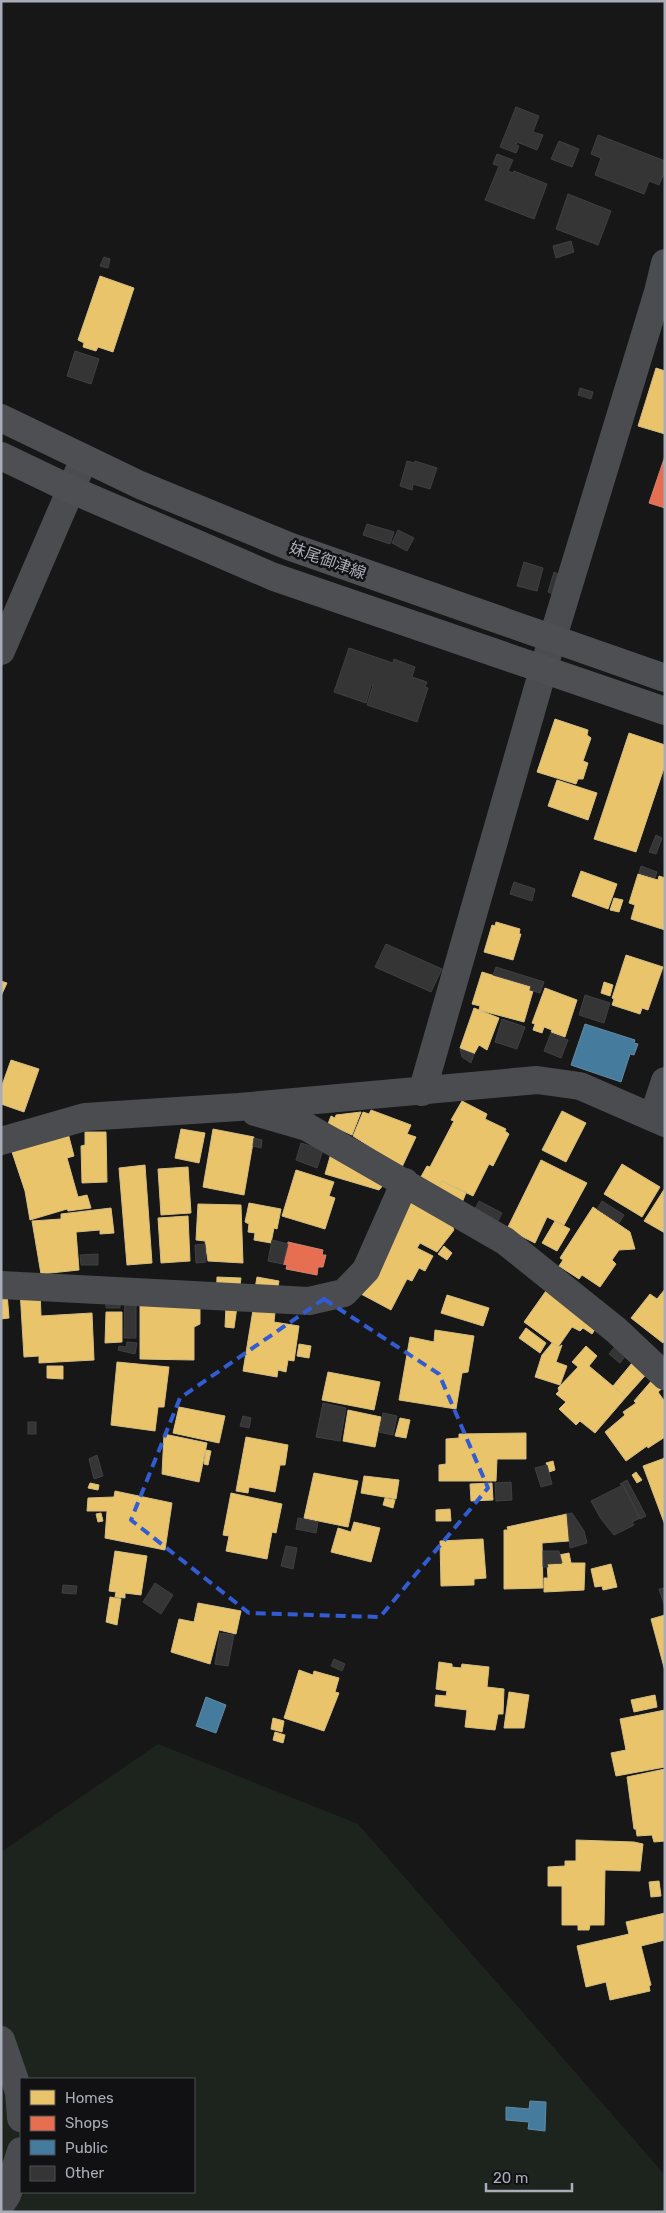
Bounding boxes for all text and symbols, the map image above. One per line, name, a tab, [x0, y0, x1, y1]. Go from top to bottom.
street label: 妹尾御津線	[287, 538, 369, 583]
legend	[20, 2078, 195, 2193]
text: Homes	[65, 2089, 114, 2107]
text: Shops	[65, 2114, 109, 2132]
text: Public	[65, 2139, 108, 2157]
scale bar	[486, 2160, 572, 2192]
text: Other	[65, 2164, 105, 2182]
text: 20 m	[493, 2169, 528, 2187]

